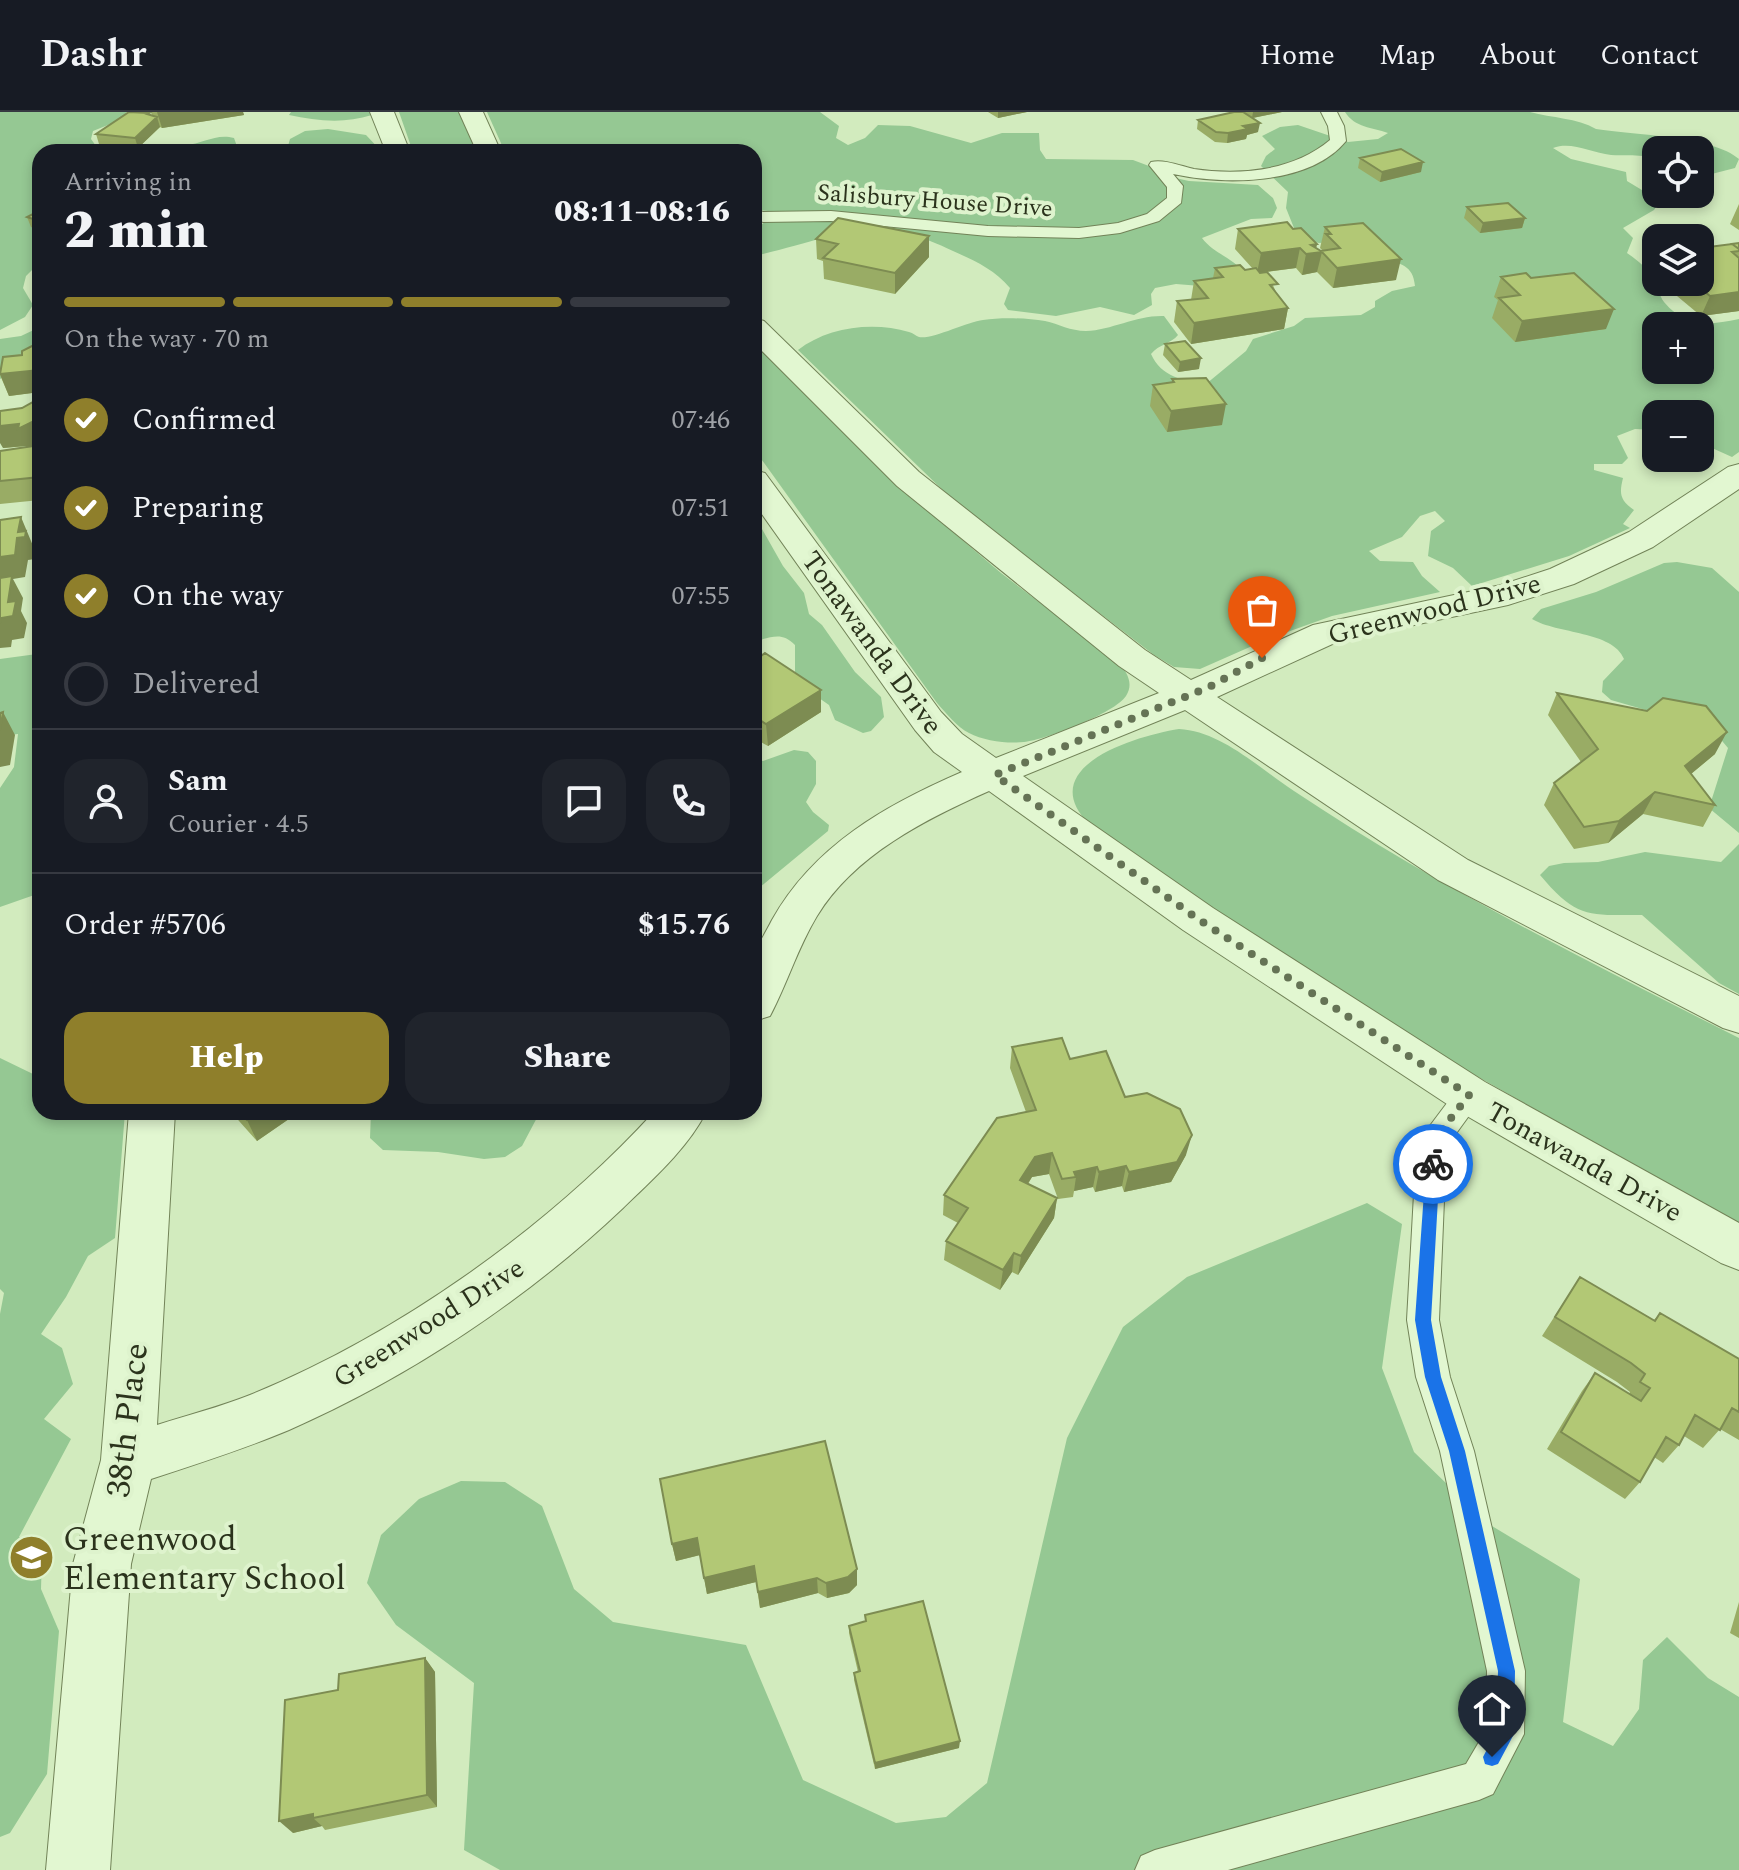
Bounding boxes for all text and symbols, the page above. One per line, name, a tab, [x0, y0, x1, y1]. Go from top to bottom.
text: Dashr	[40, 26, 146, 84]
text: Home	[1259, 34, 1335, 77]
text: Map	[1379, 34, 1435, 77]
text: About	[1479, 34, 1556, 77]
text: Contact	[1600, 34, 1699, 77]
map controls	[1642, 136, 1714, 472]
button: locate	[1642, 136, 1714, 208]
text: Arriving in	[64, 162, 192, 202]
street label: Salisbury House Drive	[816, 175, 1054, 227]
text: 08:11–08:16	[554, 189, 730, 235]
text: 2 min	[64, 192, 208, 271]
button: layers	[1642, 224, 1714, 296]
button: +	[1642, 312, 1714, 384]
text: On the way · 70 m	[64, 319, 269, 359]
text: Confirmed	[132, 397, 276, 443]
icon: check	[64, 398, 108, 442]
text: 07:46	[671, 400, 730, 440]
button: −	[1642, 400, 1714, 472]
text: Preparing	[132, 485, 264, 531]
icon: check	[64, 486, 108, 530]
text: 07:51	[671, 488, 730, 528]
street label: Tonawanda Drive	[790, 542, 953, 744]
street label: Greenwood Drive	[1323, 562, 1546, 657]
text: On the way	[132, 573, 283, 619]
icon: check	[64, 574, 108, 618]
text: 07:55	[671, 576, 730, 616]
pin	[1228, 576, 1296, 658]
icon: bag	[1240, 588, 1284, 632]
text: Delivered	[132, 661, 260, 707]
text: Sam	[168, 758, 228, 804]
button: person	[64, 759, 148, 843]
button: chat	[542, 759, 626, 843]
button: phone	[646, 759, 730, 843]
text: Courier · 4.5	[168, 804, 309, 844]
text: Order #5706	[64, 902, 226, 948]
text: $15.76	[638, 902, 730, 948]
button: Help	[64, 1012, 389, 1104]
button: Share	[405, 1012, 730, 1104]
street label: Tonawanda Drive	[1478, 1091, 1690, 1234]
courier	[1393, 1124, 1473, 1204]
icon: bike	[1411, 1142, 1455, 1186]
street label: Greenwood Drive	[325, 1247, 533, 1399]
street label: 38th Place	[93, 1340, 163, 1501]
place label: Greenwood Elementary School	[63, 1514, 346, 1605]
school or university icon: Greenwood Elementary School	[8, 1534, 56, 1582]
pin	[1458, 1675, 1526, 1757]
icon: home	[1470, 1687, 1514, 1731]

